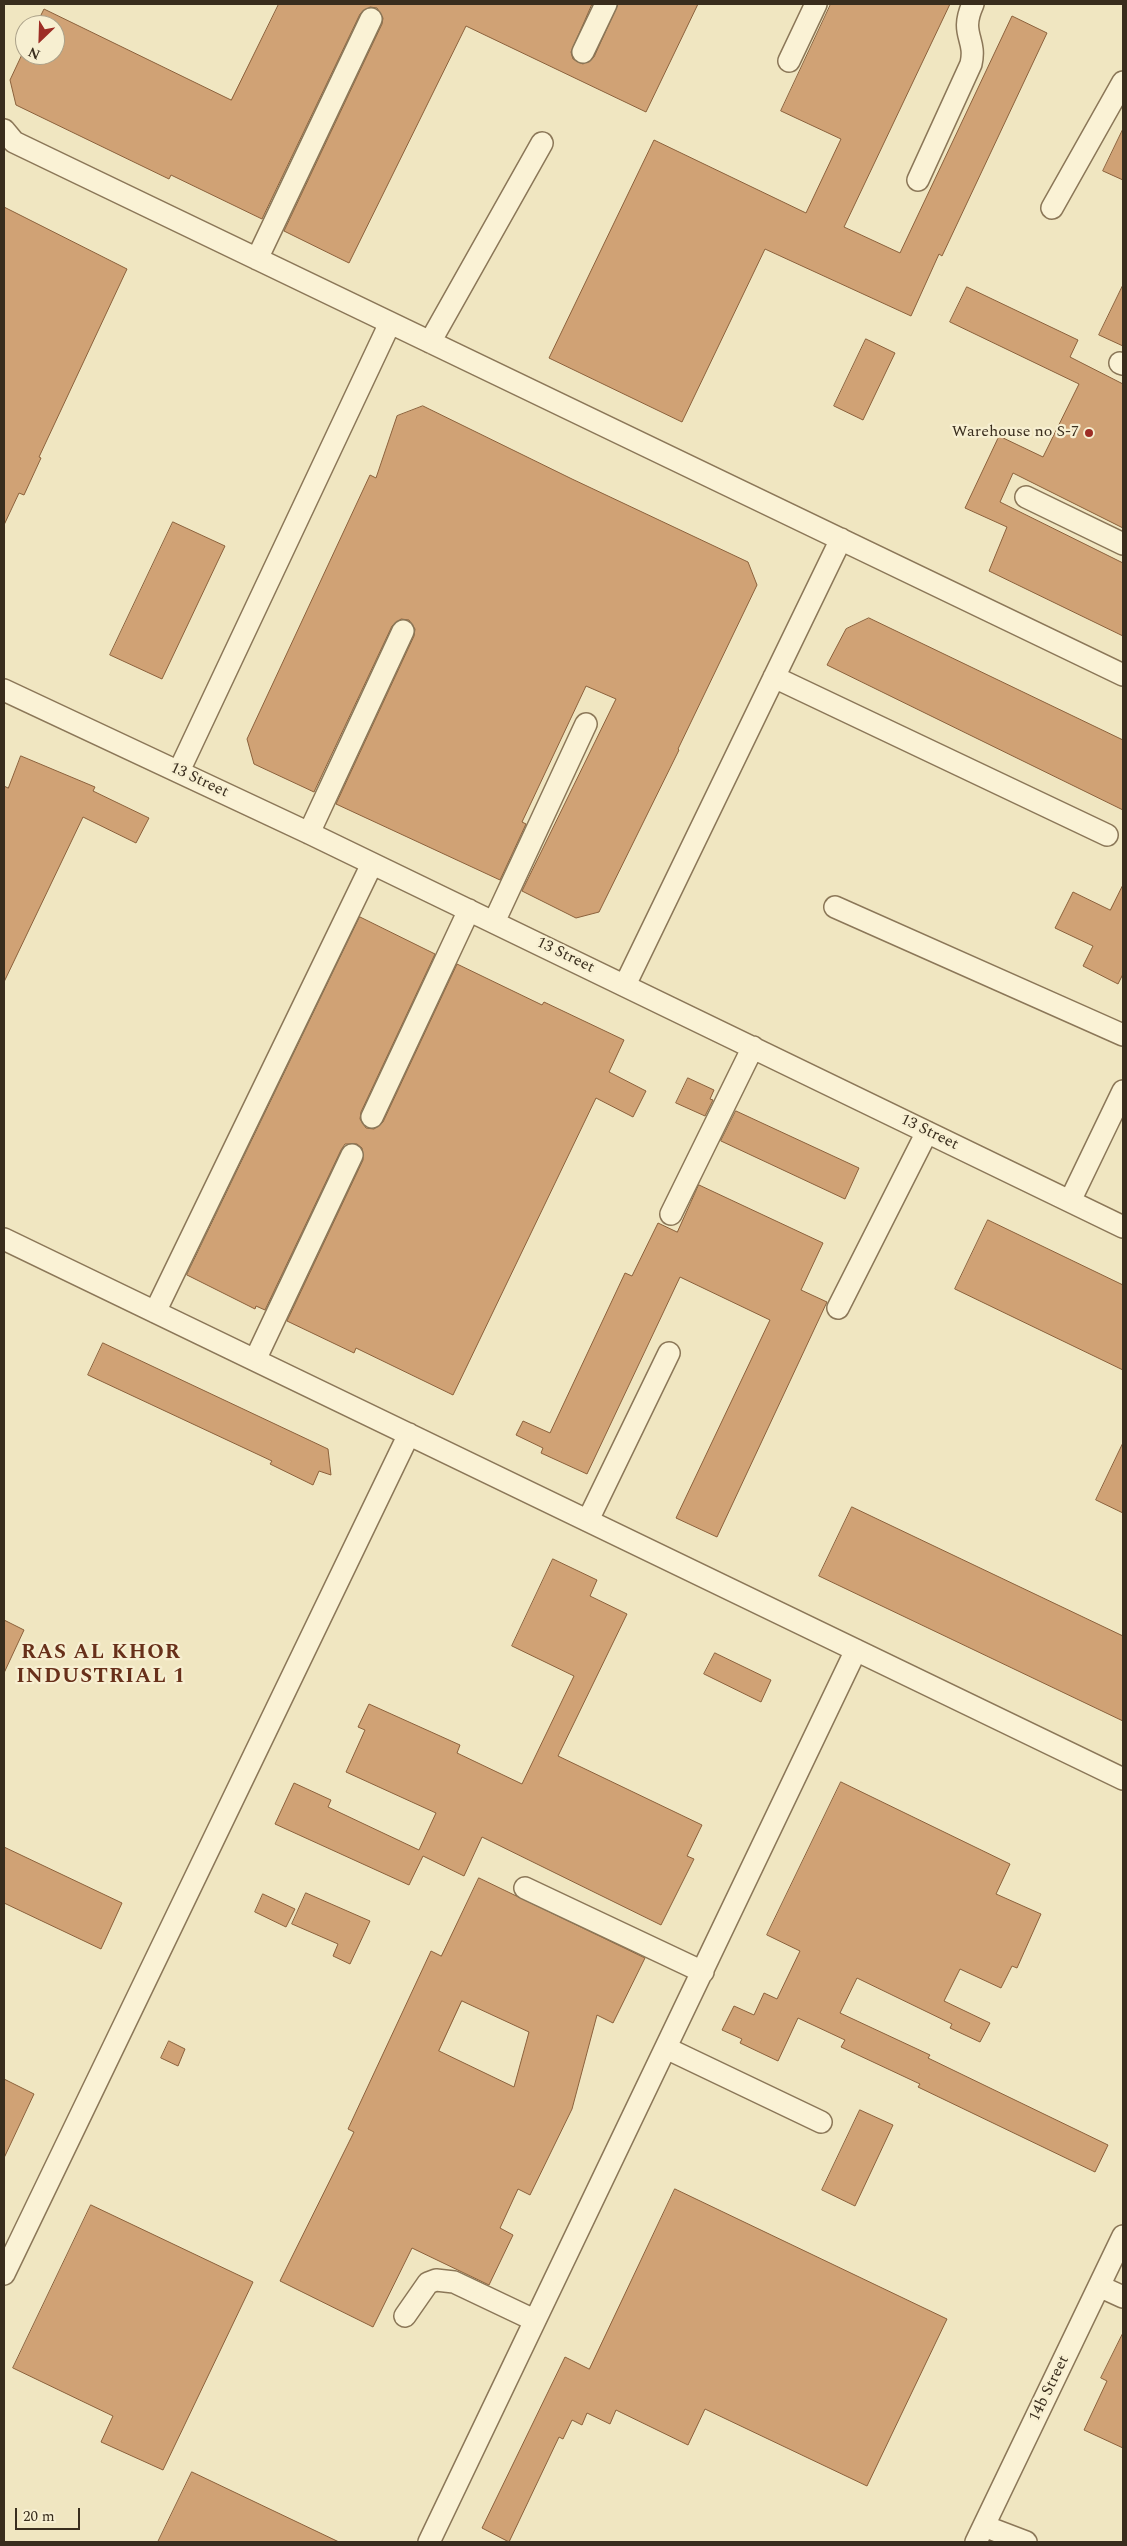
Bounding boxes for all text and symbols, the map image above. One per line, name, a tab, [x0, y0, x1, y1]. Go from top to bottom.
north arrow	[15, 15, 65, 65]
text: N	[25, 41, 44, 65]
place label: Warehouse no S-7	[952, 423, 1079, 443]
marker: Warehouse no S-7	[1083, 427, 1095, 439]
street label: 13 Street	[167, 759, 231, 803]
street label: 13 Street	[533, 934, 597, 978]
street label: 13 Street	[897, 1111, 961, 1155]
district label: RAS AL KHOR INDUSTRIAL 1	[15, 1641, 187, 1691]
street label: 14b Street	[1026, 2353, 1074, 2425]
scale bar	[18, 2498, 82, 2530]
text: 20 m	[23, 2505, 55, 2528]

